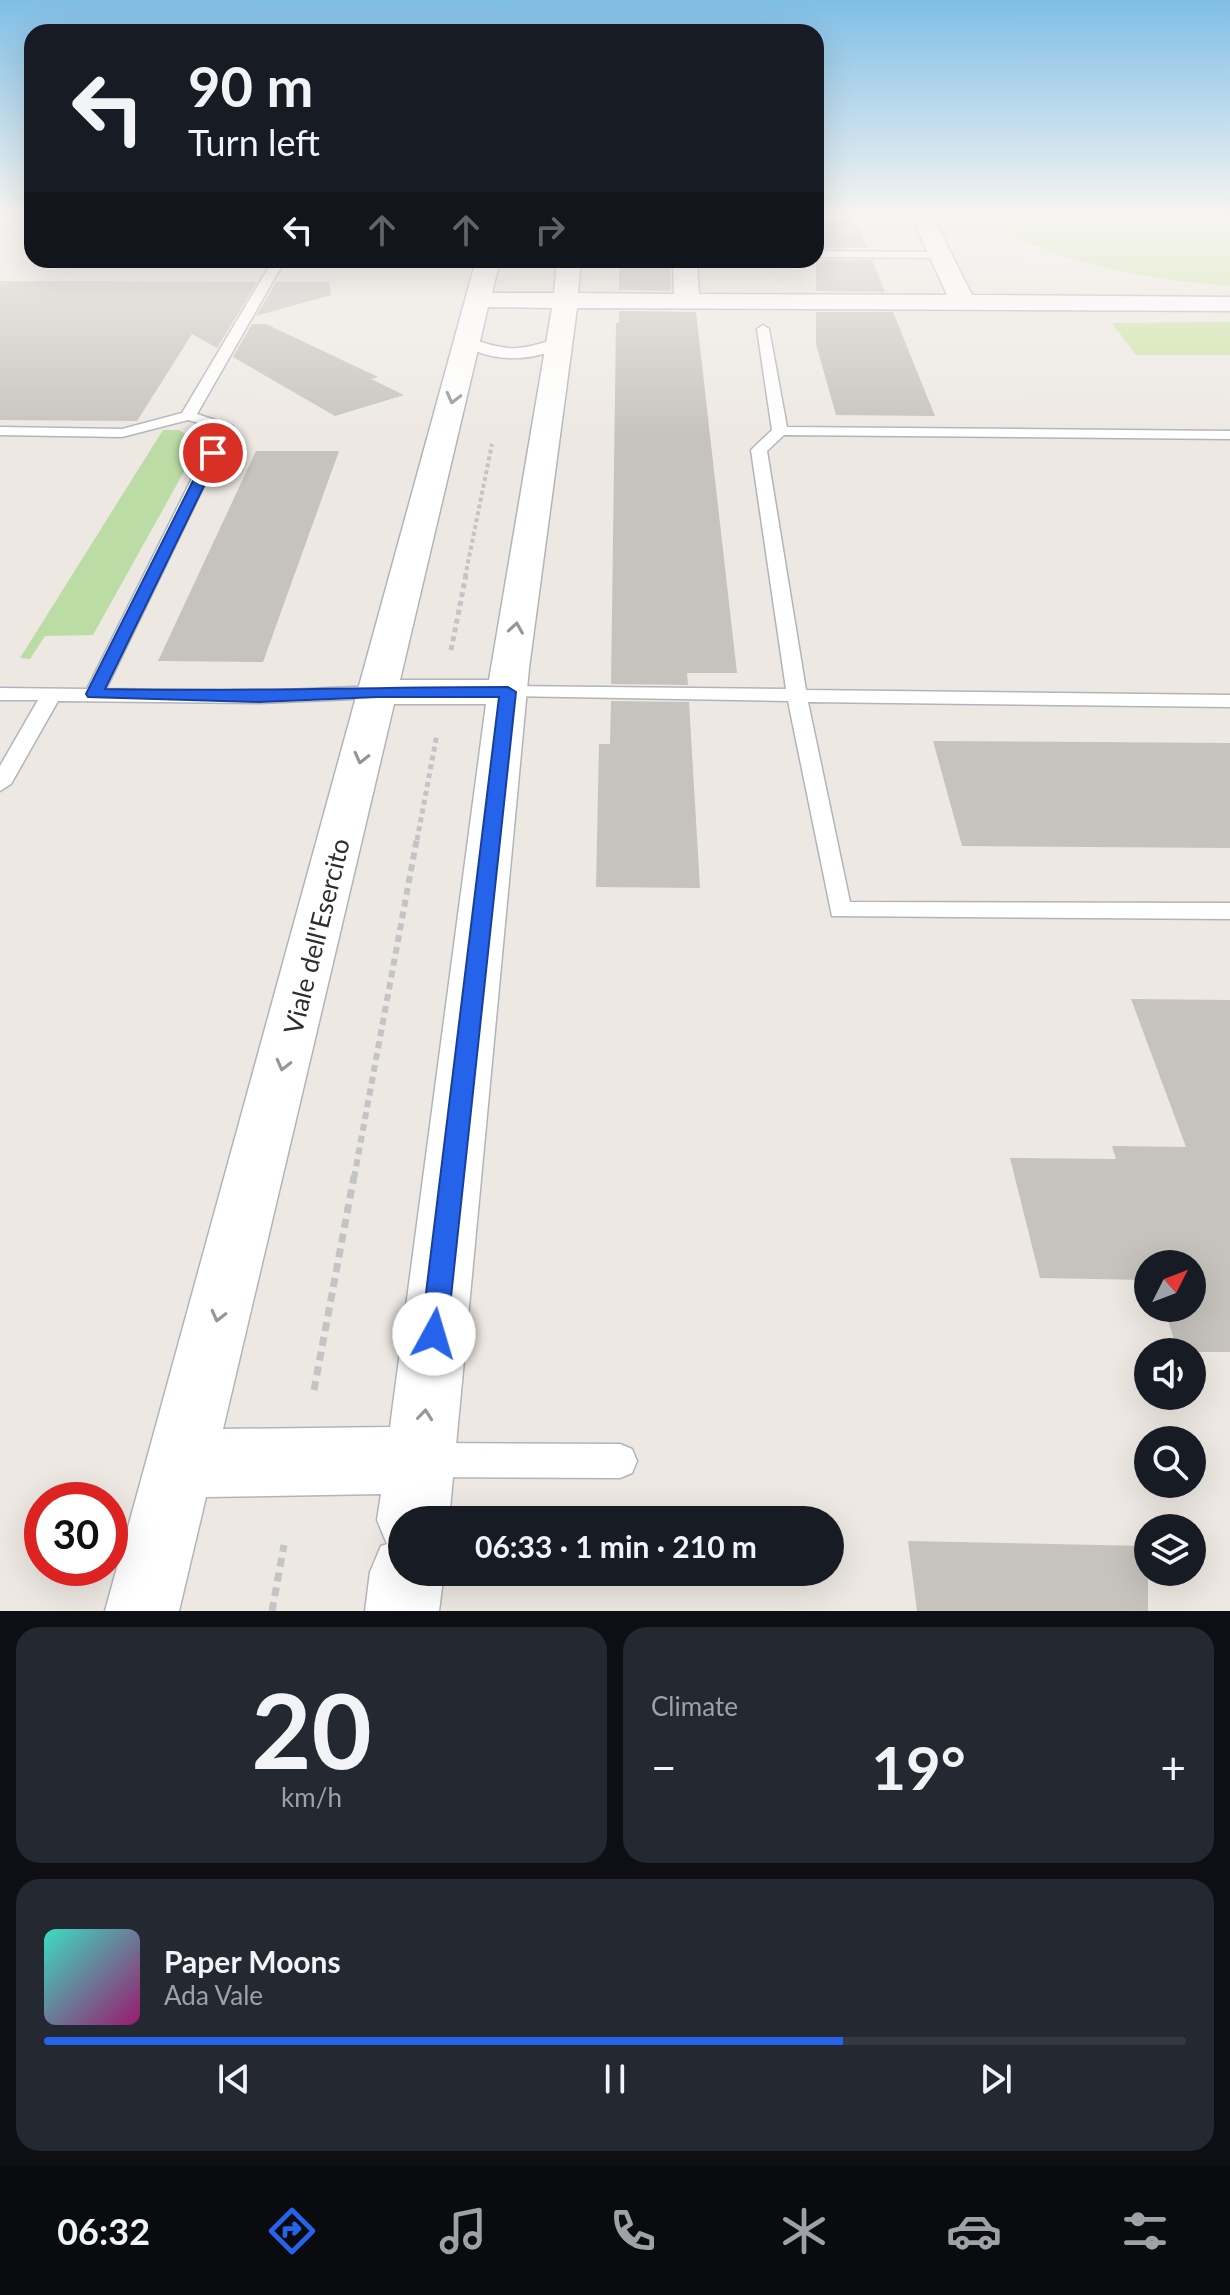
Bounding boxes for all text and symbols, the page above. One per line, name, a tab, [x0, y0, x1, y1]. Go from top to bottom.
text: 90 m	[188, 52, 313, 119]
icon: left	[56, 56, 160, 160]
text: Turn left	[188, 120, 320, 164]
icon: left	[276, 208, 320, 252]
icon: ahead	[360, 208, 404, 252]
icon: ahead	[444, 208, 488, 252]
icon: right	[528, 208, 572, 252]
one-way arrow	[446, 391, 463, 405]
pin	[179, 419, 247, 487]
icon: arrive	[191, 431, 235, 475]
one-way arrow	[507, 621, 524, 635]
one-way arrow	[353, 751, 370, 765]
street label: Viale dell'Esercito	[276, 835, 356, 1037]
one-way arrow	[275, 1057, 292, 1071]
north arrow	[1134, 1250, 1206, 1322]
map controls	[1134, 1250, 1206, 1586]
position arrow	[392, 1292, 476, 1376]
one-way arrow	[211, 1309, 228, 1323]
button: sound	[1134, 1338, 1206, 1410]
one-way arrow	[416, 1408, 433, 1422]
button: search	[1134, 1426, 1206, 1498]
speed limit sign: 30	[24, 1482, 128, 1586]
button: layers	[1134, 1514, 1206, 1586]
text: 06:33 · 1 min · 210 m	[475, 1528, 757, 1564]
text: 20	[251, 1666, 372, 1791]
text: Climate	[651, 1690, 738, 1722]
text: 19°	[871, 1731, 966, 1803]
text: −	[651, 1741, 677, 1793]
text: +	[1160, 1741, 1186, 1793]
text: km/h	[281, 1781, 342, 1813]
text: Paper Moons	[164, 1943, 341, 1979]
text: Ada Vale	[164, 1979, 263, 2011]
icon: previous	[212, 2057, 256, 2101]
icon: pause	[593, 2057, 637, 2101]
icon: next	[974, 2057, 1018, 2101]
icon: directions	[264, 2203, 320, 2259]
icon: music	[435, 2203, 491, 2259]
icon: phone	[605, 2203, 661, 2259]
icon: climate	[776, 2203, 832, 2259]
icon: car	[946, 2203, 1002, 2259]
icon: filters	[1117, 2203, 1173, 2259]
text: 06:32	[57, 2209, 150, 2253]

